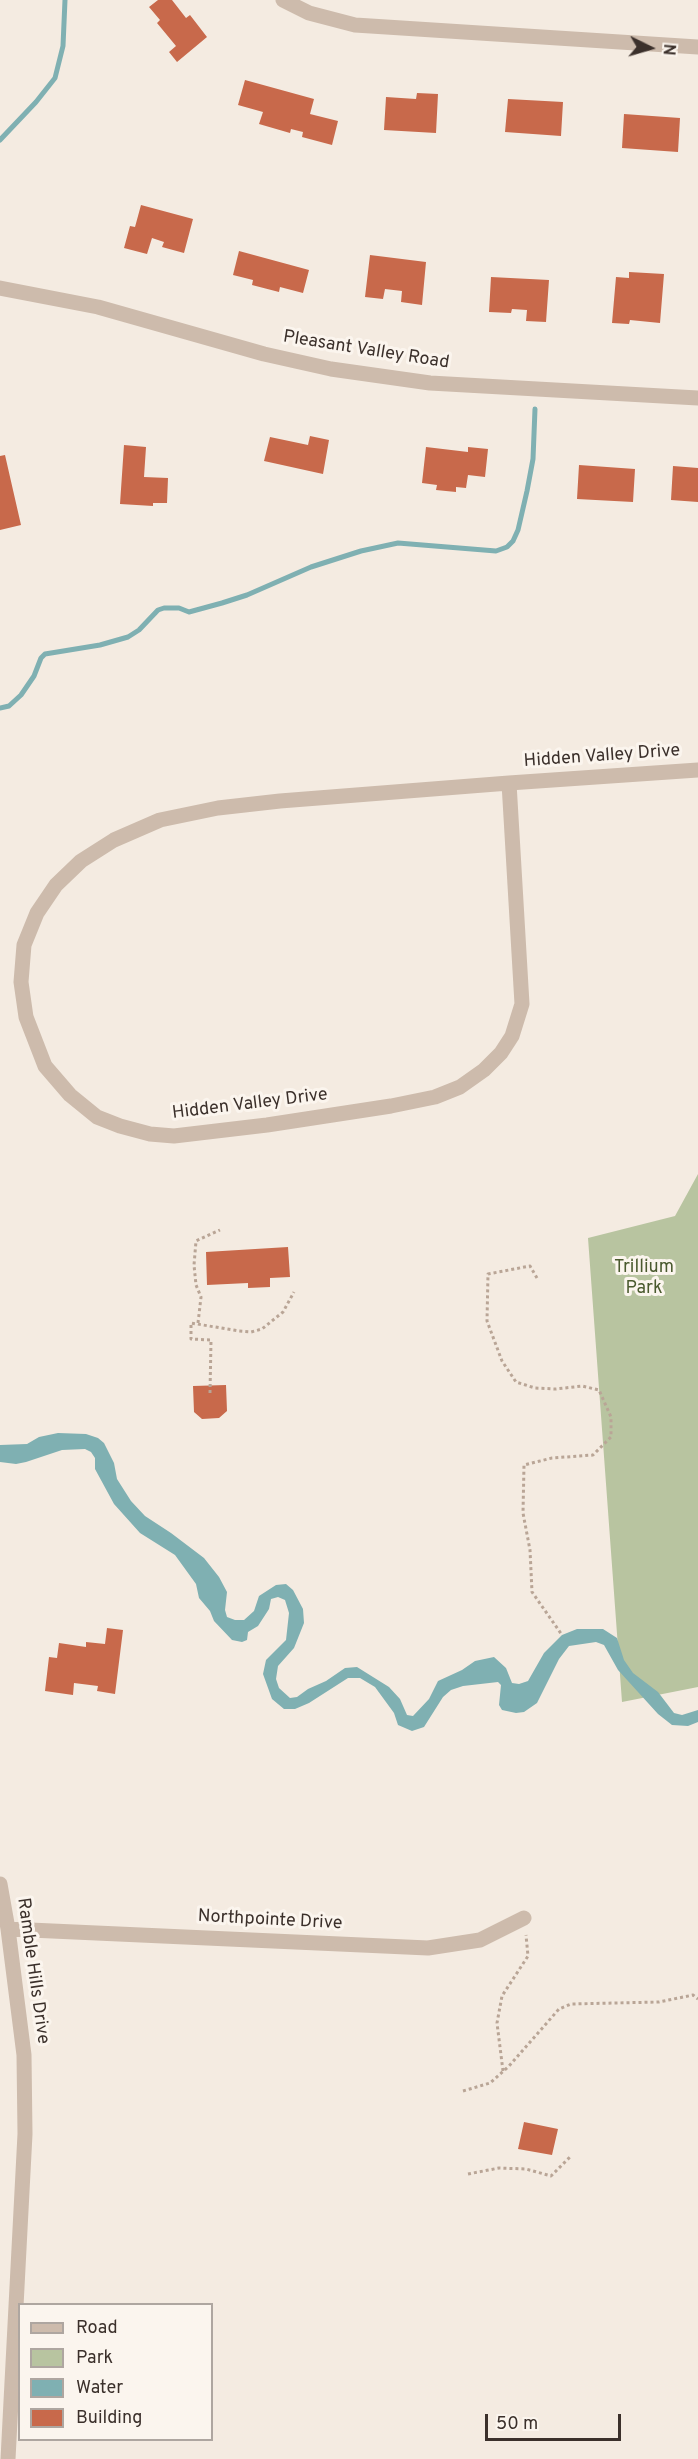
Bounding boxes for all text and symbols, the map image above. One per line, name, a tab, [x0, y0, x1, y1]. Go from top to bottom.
north arrow	[620, 18, 680, 78]
text: N	[657, 43, 678, 56]
street label: Pleasant Valley Road	[281, 327, 451, 375]
street label: Hidden Valley Drive	[523, 741, 681, 773]
street label: Hidden Valley Drive	[171, 1085, 329, 1125]
park label: Trillium Park	[614, 1257, 674, 1300]
street label: Ramble Hills Drive	[11, 1897, 53, 2045]
street label: Northpointe Drive	[197, 1906, 343, 1936]
legend	[18, 2303, 213, 2441]
text: Road	[76, 2317, 118, 2340]
text: Park	[76, 2347, 113, 2370]
text: Water	[76, 2377, 123, 2400]
scale bar	[488, 2402, 624, 2440]
text: Building	[76, 2407, 142, 2430]
text: 50 m	[496, 2413, 538, 2436]

